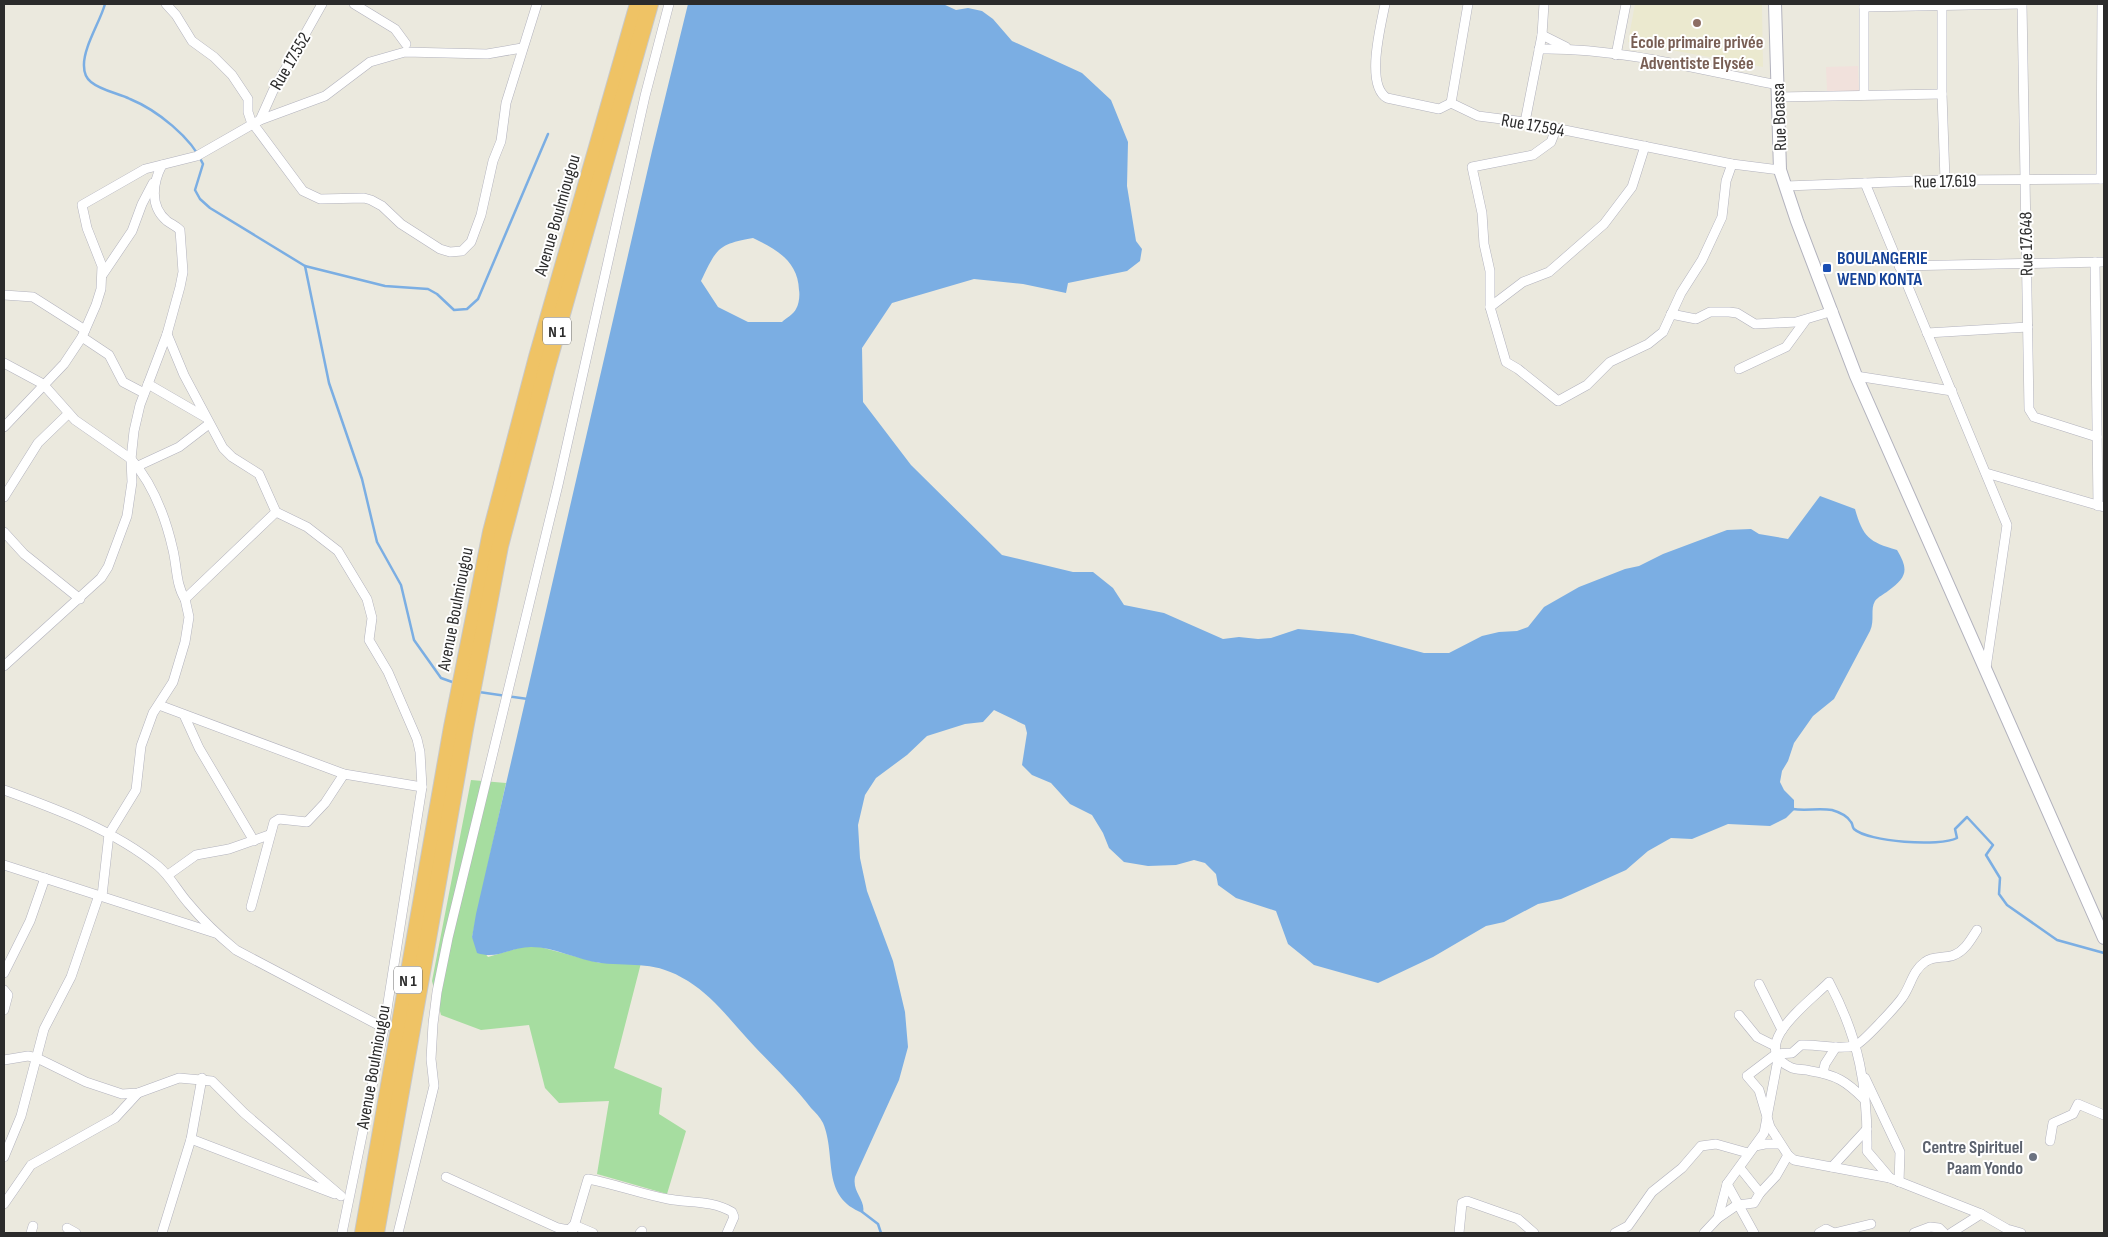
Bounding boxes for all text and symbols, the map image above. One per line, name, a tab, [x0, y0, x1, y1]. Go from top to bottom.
marker: École primaire privée Adventiste Elysée	[1691, 17, 1703, 29]
street label: Rue 17.552	[266, 29, 315, 94]
place label: École primaire privée Adventiste Elysée	[1631, 32, 1763, 74]
street label: Rue Boassa	[1768, 83, 1791, 151]
street label: Rue 17.594	[1500, 110, 1567, 141]
street label: Avenue Boulmiougou	[530, 152, 585, 279]
street label: Rue 17.619	[1913, 170, 1977, 193]
street label: Rue 17.648	[2015, 211, 2038, 276]
place label: BOULANGERIE WEND KONTA	[1837, 248, 1928, 290]
marker: BOULANGERIE WEND KONTA	[1821, 262, 1833, 274]
road number: N 1	[543, 318, 571, 344]
street label: Avenue Boulmiougou	[433, 546, 478, 674]
road number: N 1	[394, 966, 422, 994]
street label: Avenue Boulmiougou	[352, 1004, 395, 1132]
place label: Centre Spirituel Paam Yondo	[1922, 1137, 2023, 1179]
marker: Centre Spirituel Paam Yondo	[2027, 1151, 2039, 1163]

